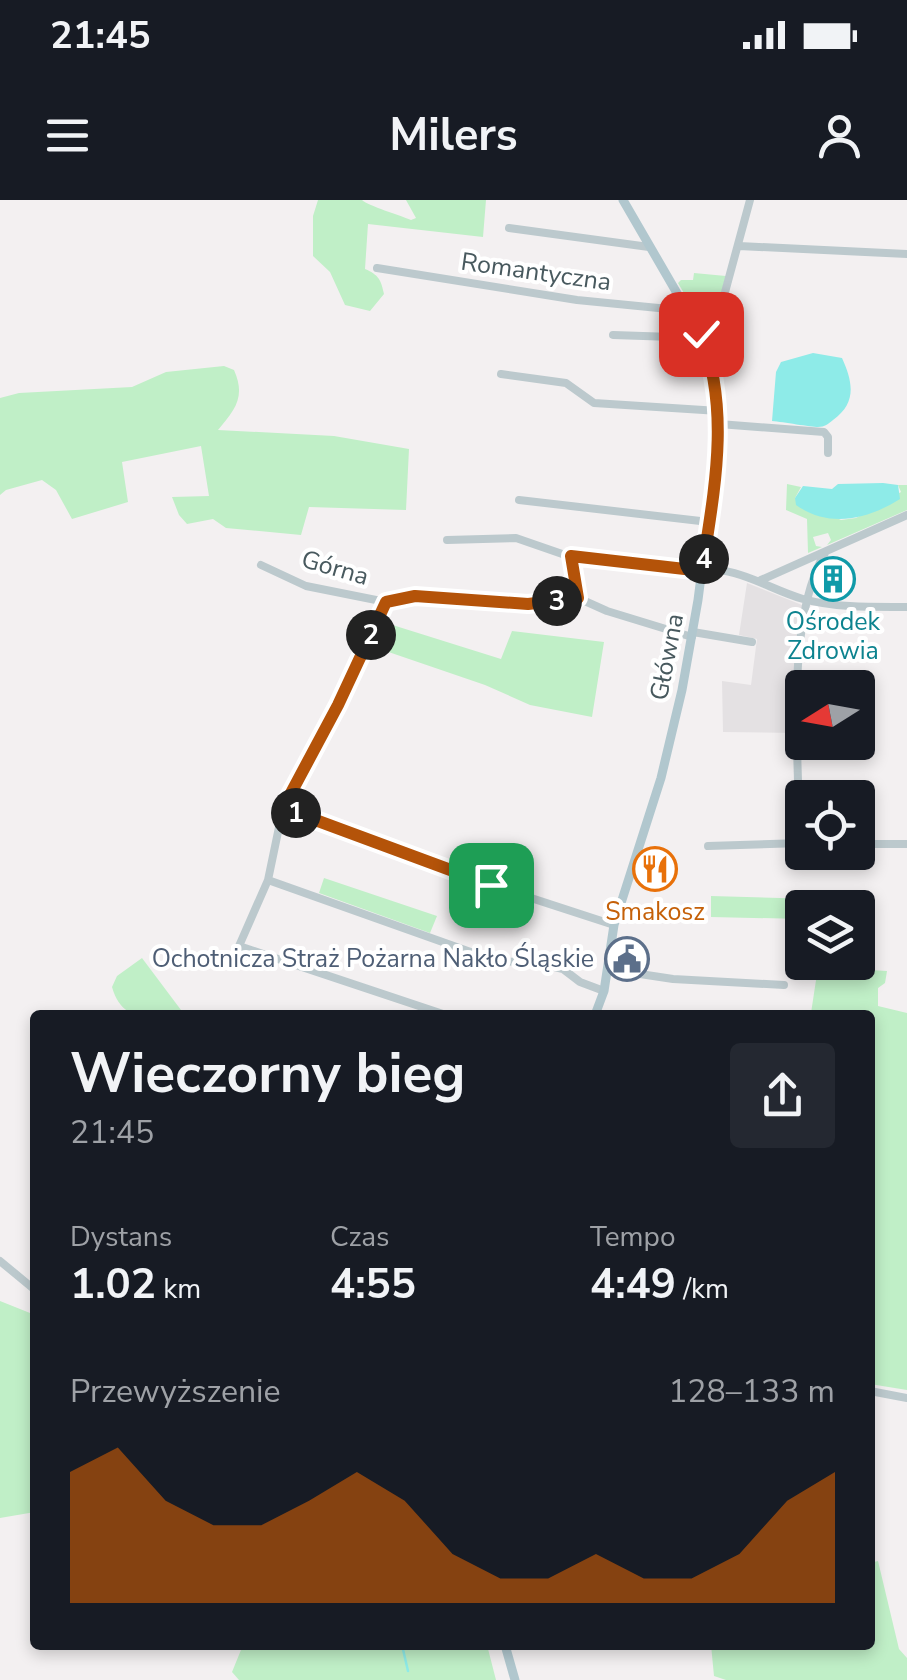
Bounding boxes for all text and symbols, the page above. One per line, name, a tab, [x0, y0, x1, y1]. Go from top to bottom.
text: 21:45	[50, 10, 151, 61]
text: Milers	[389, 105, 518, 166]
icon: menu	[40, 108, 95, 163]
icon: person	[812, 108, 867, 163]
street label: Romantyczna	[459, 245, 613, 299]
pin	[659, 292, 744, 377]
icon: check	[674, 307, 729, 362]
pin: 4	[679, 534, 729, 584]
text: 4	[696, 540, 712, 578]
street label: Górna	[297, 542, 373, 594]
building icon: Ośrodek Zdrowia	[810, 556, 856, 602]
pin: 3	[532, 576, 582, 626]
text: 3	[549, 582, 565, 620]
place label: Ośrodek Zdrowia	[786, 605, 881, 668]
pin: 2	[346, 610, 396, 660]
street label: Główna	[642, 611, 692, 703]
text: 2	[363, 616, 379, 654]
north arrow	[785, 670, 875, 760]
map controls	[785, 670, 875, 980]
button: locate	[785, 780, 875, 870]
pin: 1	[271, 788, 321, 838]
text: 1	[288, 794, 304, 832]
pin	[449, 843, 534, 928]
restaurant icon: Smakosz	[632, 846, 678, 892]
icon: arrive	[464, 858, 519, 913]
button: layers	[785, 890, 875, 980]
place label: Smakosz	[605, 895, 705, 929]
public building icon: Ochotnicza Straż Pożarna Nakło Śląskie	[604, 936, 650, 982]
place label: Ochotnicza Straż Pożarna Nakło Śląskie	[152, 942, 594, 976]
text: Wieczorny bieg	[70, 1036, 466, 1111]
button: share	[730, 1043, 835, 1148]
text: 21:45	[70, 1111, 154, 1154]
text: Dystans	[70, 1218, 172, 1256]
text: Czas	[330, 1218, 390, 1256]
text: Tempo	[590, 1218, 675, 1256]
text: 1.02	[70, 1256, 156, 1313]
text: 4:55	[330, 1256, 416, 1313]
text: 4:49	[590, 1256, 676, 1313]
text: km	[156, 1270, 201, 1308]
text: /km	[676, 1270, 729, 1308]
text: Przewyższenie	[70, 1370, 281, 1413]
text: 128–133 m	[668, 1370, 835, 1413]

